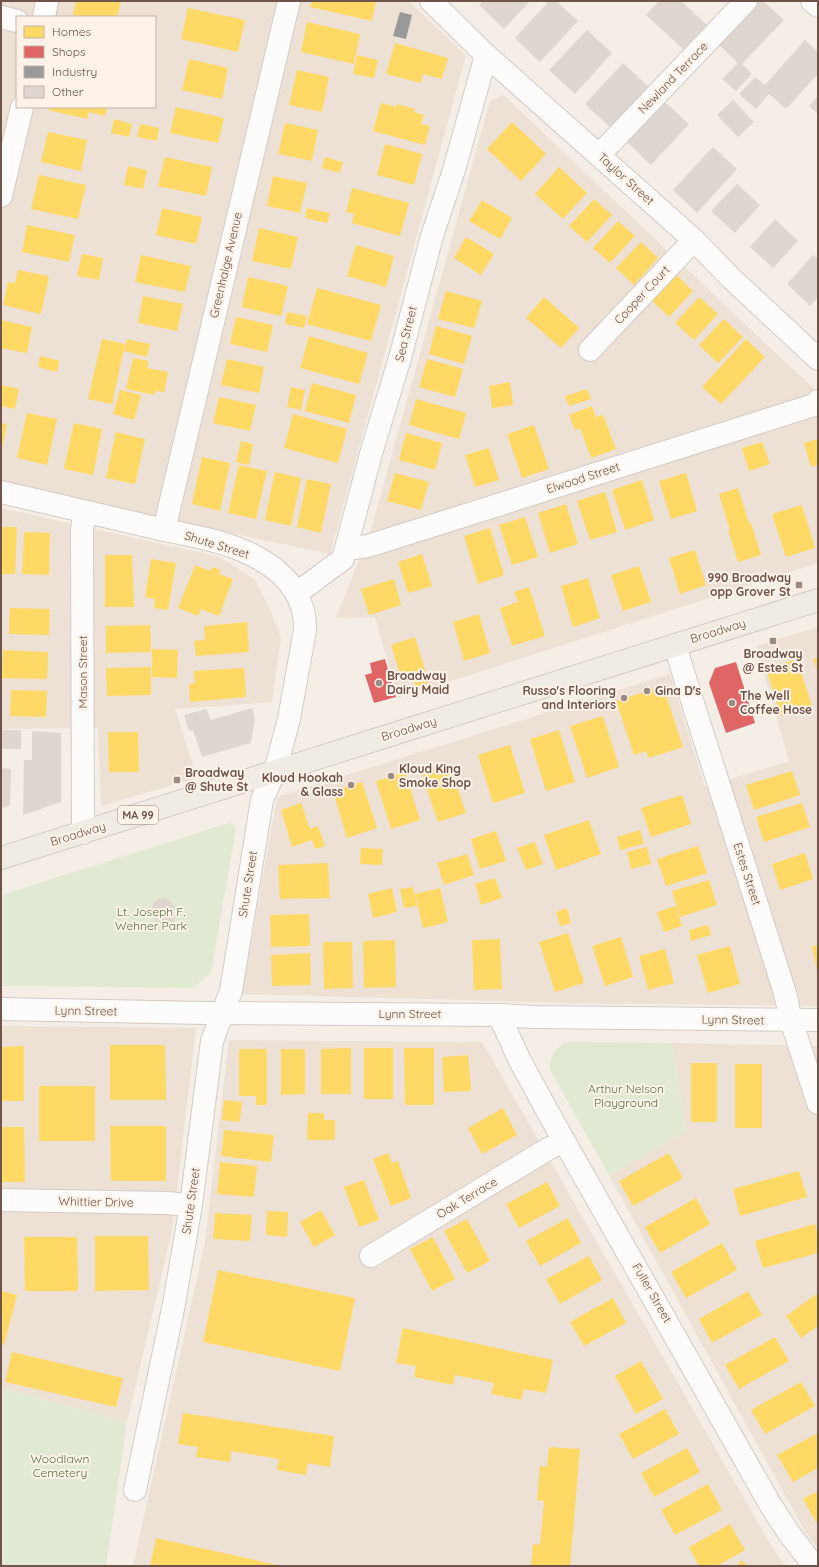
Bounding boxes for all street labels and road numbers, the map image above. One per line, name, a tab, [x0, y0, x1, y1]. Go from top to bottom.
street label: Newland Terrace	[635, 38, 711, 117]
street label: Taylor Street	[595, 149, 658, 208]
street label: Greenhalge Avenue	[206, 210, 245, 319]
street label: Cooper Court	[611, 262, 673, 327]
street label: Sea Street	[391, 304, 420, 363]
street label: Elwood Street	[544, 459, 621, 496]
street label: Shute Street	[183, 528, 251, 562]
street label: Broadway	[688, 615, 747, 646]
street label: Mason Street	[75, 635, 90, 709]
street label: Broadway	[379, 713, 438, 744]
road number: MA 99	[118, 806, 158, 824]
street label: Broadway	[48, 818, 107, 849]
street label: Estes Street	[730, 841, 765, 907]
street label: Shute Street	[235, 850, 260, 918]
street label: Lynn Street	[54, 1002, 118, 1019]
street label: Lynn Street	[379, 1006, 441, 1021]
street label: Lynn Street	[701, 1011, 765, 1028]
street label: Shute Street	[178, 1167, 203, 1235]
street label: Oak Terrace	[434, 1173, 500, 1222]
street label: Whittier Drive	[58, 1193, 134, 1210]
street label: Fuller Street	[629, 1260, 676, 1325]

